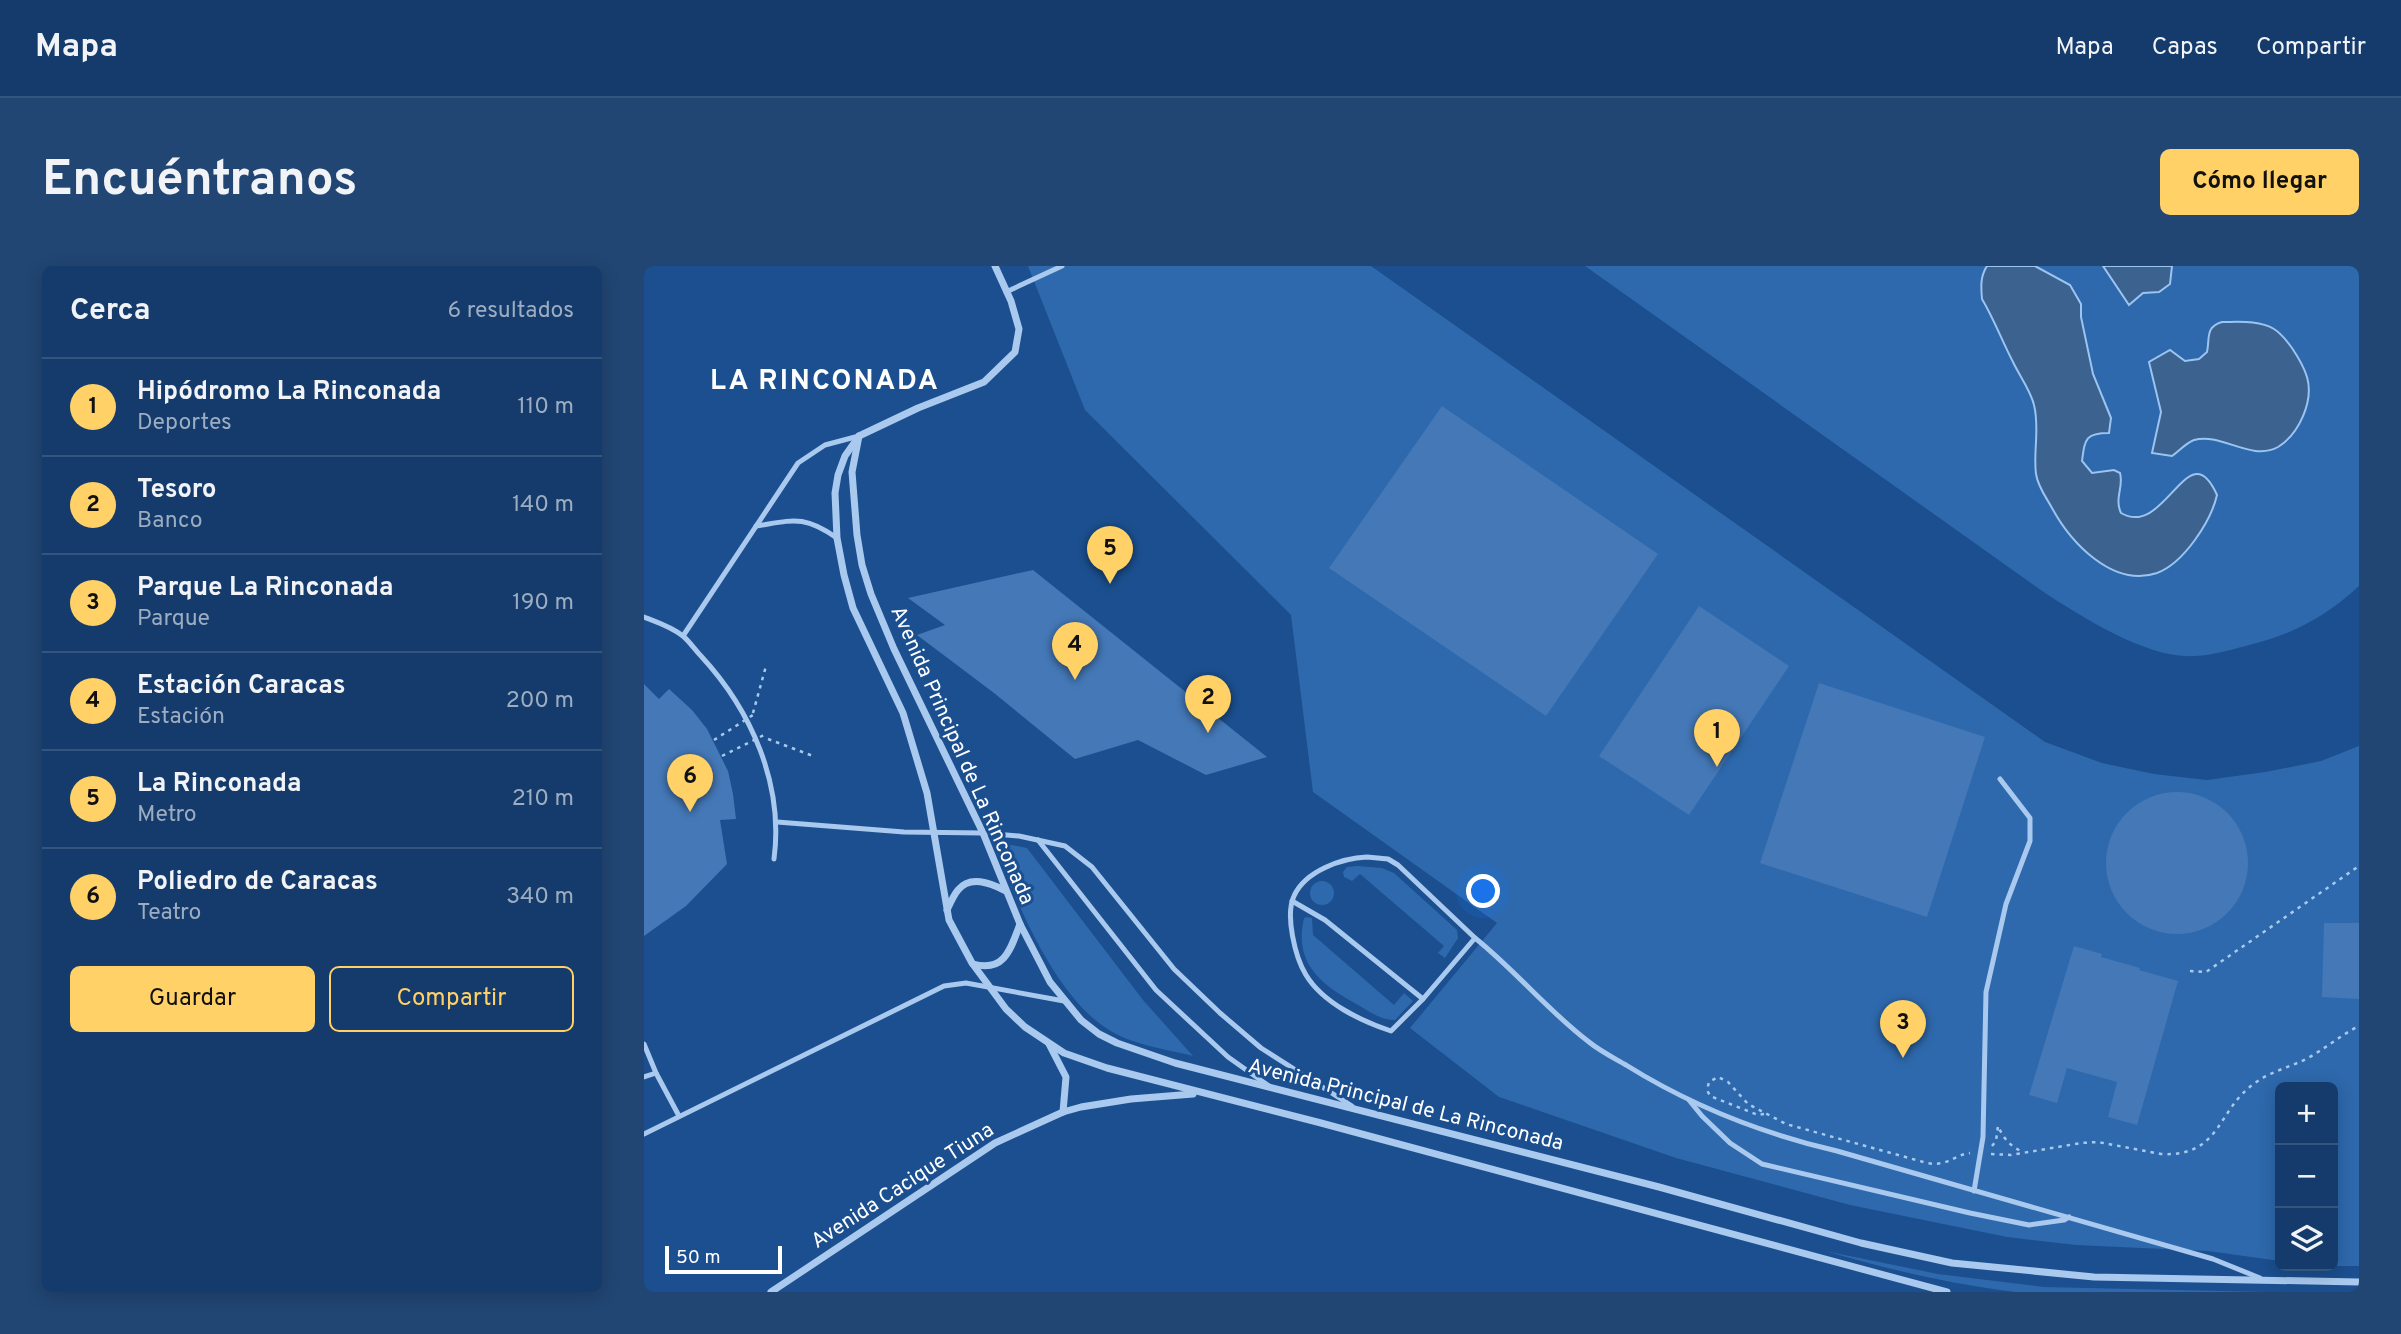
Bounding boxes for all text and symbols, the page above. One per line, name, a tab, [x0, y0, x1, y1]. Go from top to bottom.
text: Mapa	[35, 27, 118, 69]
text: Mapa	[2056, 33, 2114, 63]
text: Capas	[2152, 33, 2218, 63]
text: Compartir	[2256, 33, 2366, 63]
button: Cómo llegar	[2160, 149, 2359, 215]
text: Encuéntranos	[42, 151, 357, 213]
text: Cerca	[70, 293, 150, 330]
text: 6 resultados	[448, 297, 574, 326]
district label: LA RINCONADA	[710, 364, 940, 400]
text: Hipódromo La Rinconada	[137, 376, 441, 409]
text: 1	[88, 393, 98, 422]
text: 110 m	[517, 393, 574, 422]
text: Deportes	[137, 409, 232, 438]
text: Tesoro	[137, 474, 217, 507]
text: 2	[86, 491, 100, 520]
text: 140 m	[512, 491, 574, 520]
text: Banco	[137, 507, 203, 536]
pin: 5	[1087, 526, 1133, 584]
text: Parque La Rinconada	[137, 572, 393, 605]
text: 3	[86, 589, 100, 618]
text: 190 m	[512, 589, 574, 618]
street label: Avenida Principal de La Rinconada	[883, 602, 1040, 909]
text: Parque	[137, 605, 210, 634]
pin: 4	[1052, 622, 1098, 680]
text: Estación Caracas	[137, 670, 346, 703]
pin: 2	[1185, 675, 1231, 733]
text: 4	[86, 687, 100, 716]
text: 200 m	[506, 687, 574, 716]
text: Estación	[137, 703, 225, 732]
pin: 1	[1694, 709, 1740, 767]
pin: 6	[667, 754, 713, 812]
text: La Rinconada	[137, 768, 302, 801]
text: 5	[86, 785, 100, 814]
text: 210 m	[512, 785, 574, 814]
text: Metro	[137, 801, 197, 830]
text: Poliedro de Caracas	[137, 866, 378, 899]
your location	[1466, 874, 1500, 908]
text: 6	[86, 883, 100, 912]
text: 340 m	[506, 883, 574, 912]
text: Teatro	[137, 899, 201, 928]
button: Guardar	[70, 966, 315, 1032]
button: Compartir	[329, 966, 574, 1032]
pin: 3	[1880, 1000, 1926, 1058]
street label: Avenida Principal de La Rinconada	[1245, 1053, 1566, 1158]
map controls	[2275, 1082, 2338, 1271]
button: +	[2275, 1082, 2338, 1145]
street label: Avenida Cacique Tiuna	[806, 1117, 999, 1255]
button: −	[2275, 1145, 2338, 1208]
button: layers	[2275, 1208, 2338, 1271]
scale bar	[665, 1243, 782, 1275]
text: 50 m	[676, 1246, 721, 1270]

